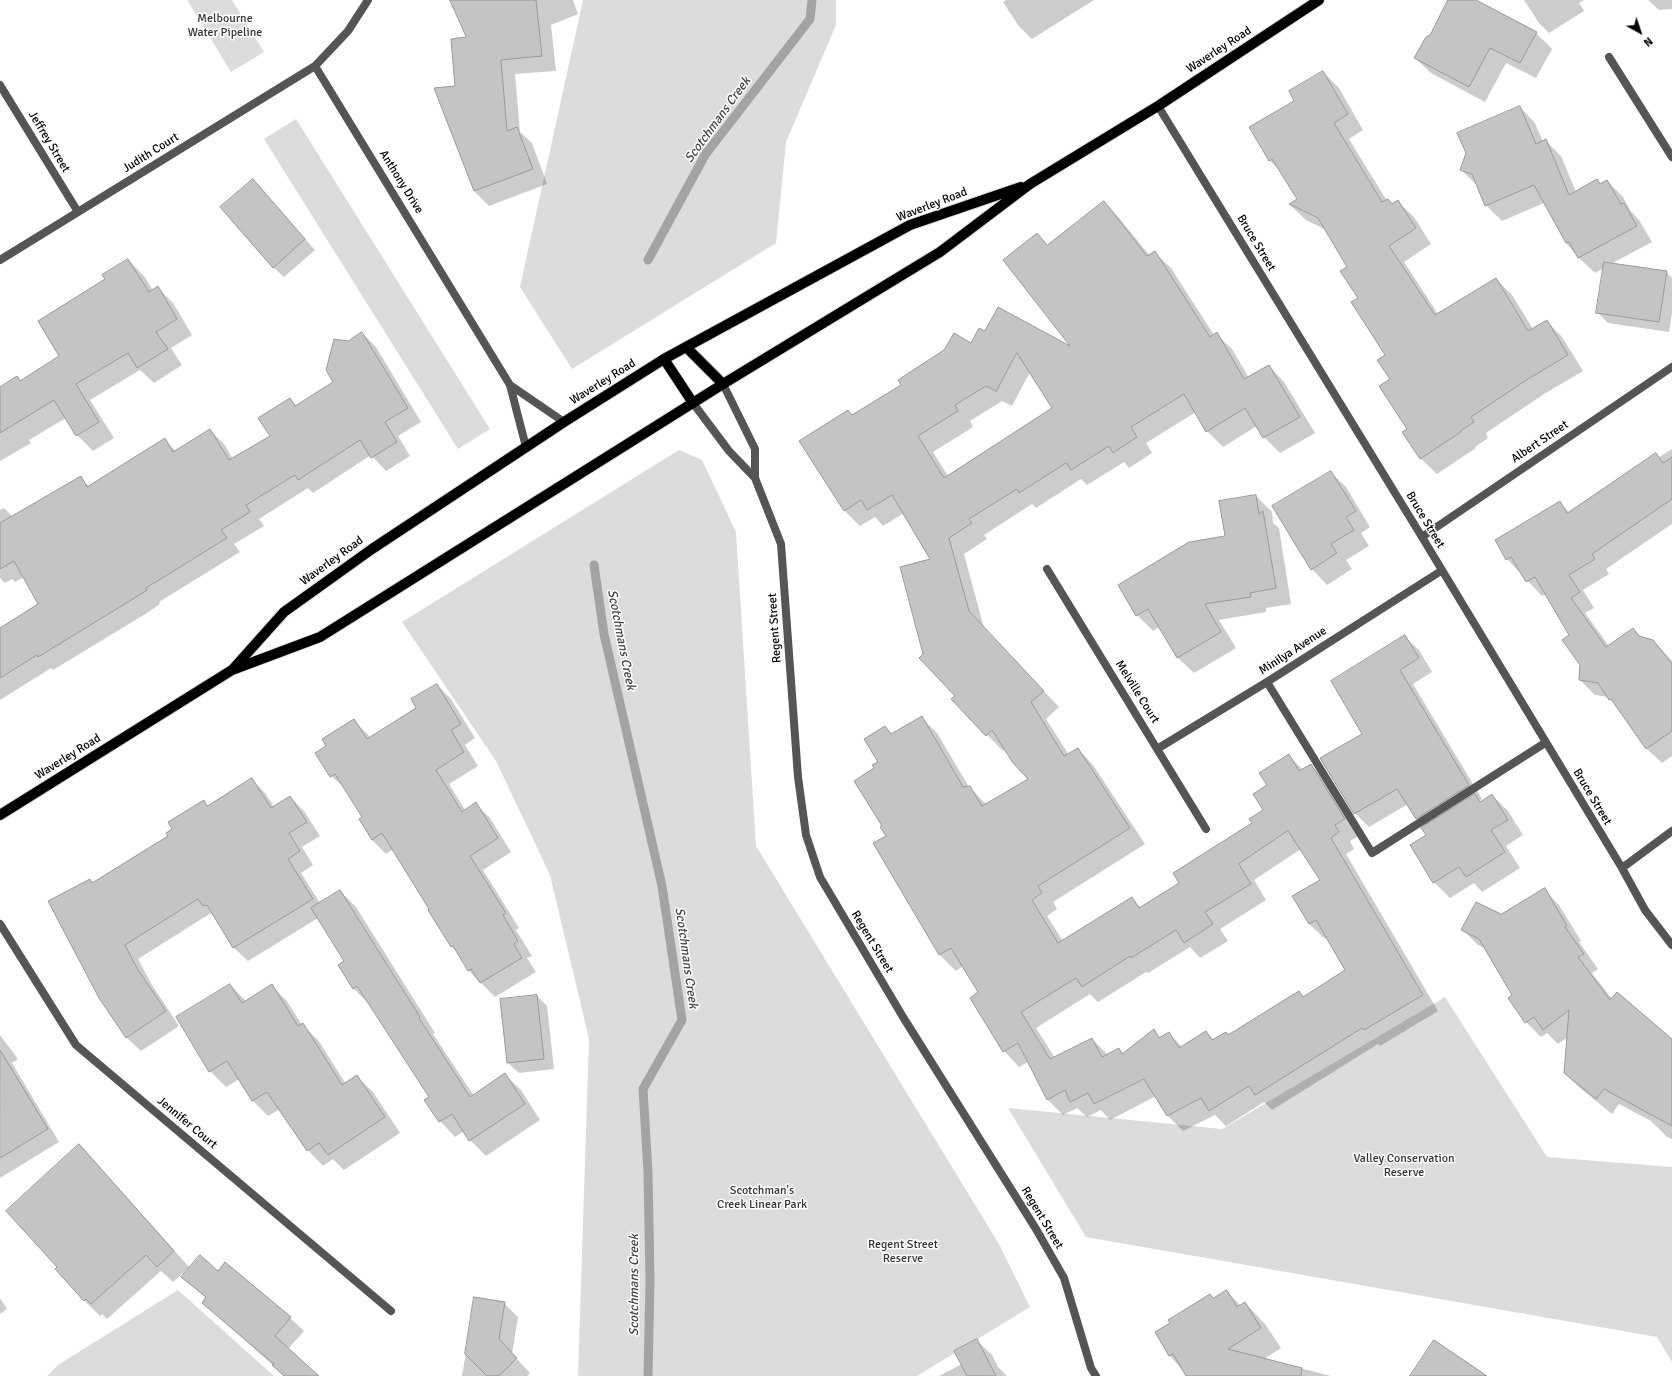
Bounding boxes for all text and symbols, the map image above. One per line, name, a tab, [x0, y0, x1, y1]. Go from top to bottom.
park label: Melbourne Water Pipeline	[188, 12, 262, 40]
north arrow	[1620, 12, 1660, 52]
street label: Waverley Road	[1184, 24, 1254, 76]
text: N	[1641, 34, 1655, 49]
water label: Scotchmans Creek	[682, 74, 754, 166]
street label: Jeffrey Street	[25, 109, 73, 175]
street label: Judith Court	[120, 130, 182, 176]
street label: Anthony Drive	[376, 148, 426, 216]
street label: Waverley Road	[895, 185, 969, 225]
street label: Bruce Street	[1233, 212, 1279, 274]
street label: Waverley Road	[568, 356, 638, 408]
street label: Albert Street	[1509, 418, 1571, 466]
street label: Bruce Street	[1402, 489, 1448, 551]
street label: Waverley Road	[298, 533, 366, 589]
water label: Scotchmans Creek	[604, 588, 638, 692]
street label: Regent Street	[765, 593, 785, 663]
street label: Minilya Avenue	[1256, 624, 1330, 678]
street label: Melville Court	[1112, 658, 1162, 726]
street label: Waverley Road	[33, 731, 103, 783]
street label: Bruce Street	[1569, 766, 1615, 828]
water label: Scotchmans Creek	[671, 906, 701, 1010]
street label: Regent Street	[848, 908, 896, 976]
street label: Jennifer Court	[154, 1094, 220, 1152]
park label: Valley Conservation Reserve	[1353, 1152, 1455, 1180]
park label: Scotchman's Creek Linear Park	[717, 1184, 807, 1212]
street label: Regent Street	[1018, 1184, 1066, 1252]
water label: Scotchmans Creek	[627, 1234, 643, 1336]
park label: Regent Street Reserve	[868, 1238, 938, 1266]

